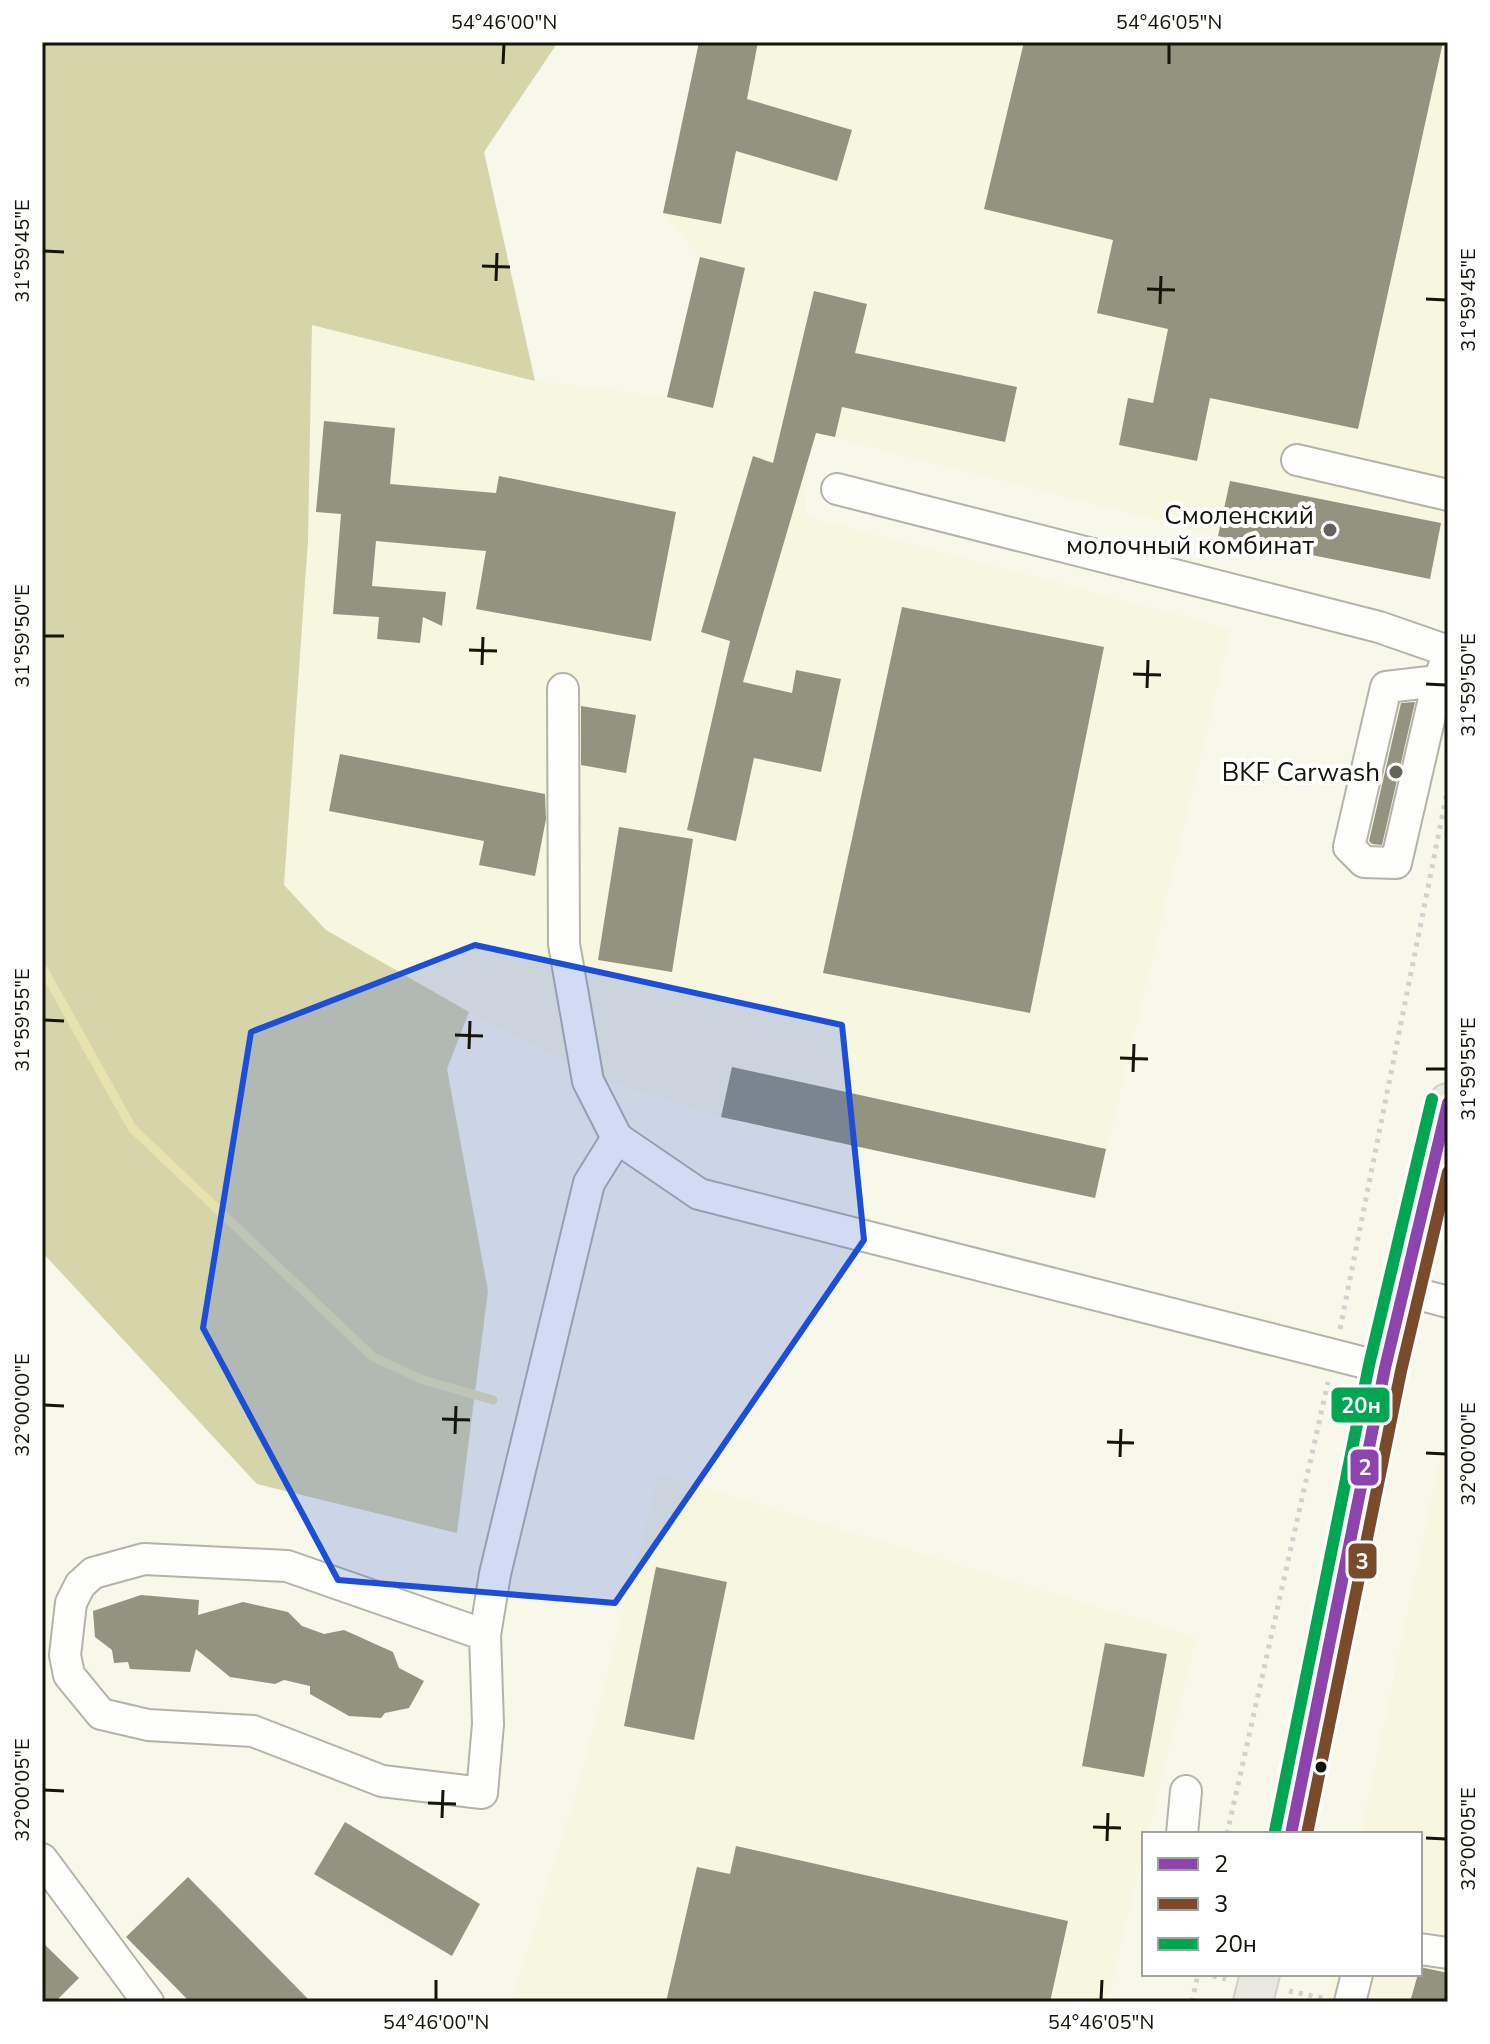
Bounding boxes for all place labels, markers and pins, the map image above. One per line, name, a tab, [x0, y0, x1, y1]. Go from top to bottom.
place label: Смоленский молочный комбинат	[1066, 498, 1314, 563]
marker: Смоленский молочный комбинат	[1321, 521, 1339, 539]
place label: BKF Carwash	[1222, 755, 1380, 790]
marker: BKF Carwash	[1387, 763, 1405, 781]
unlabelled marker	[1313, 1759, 1329, 1775]

